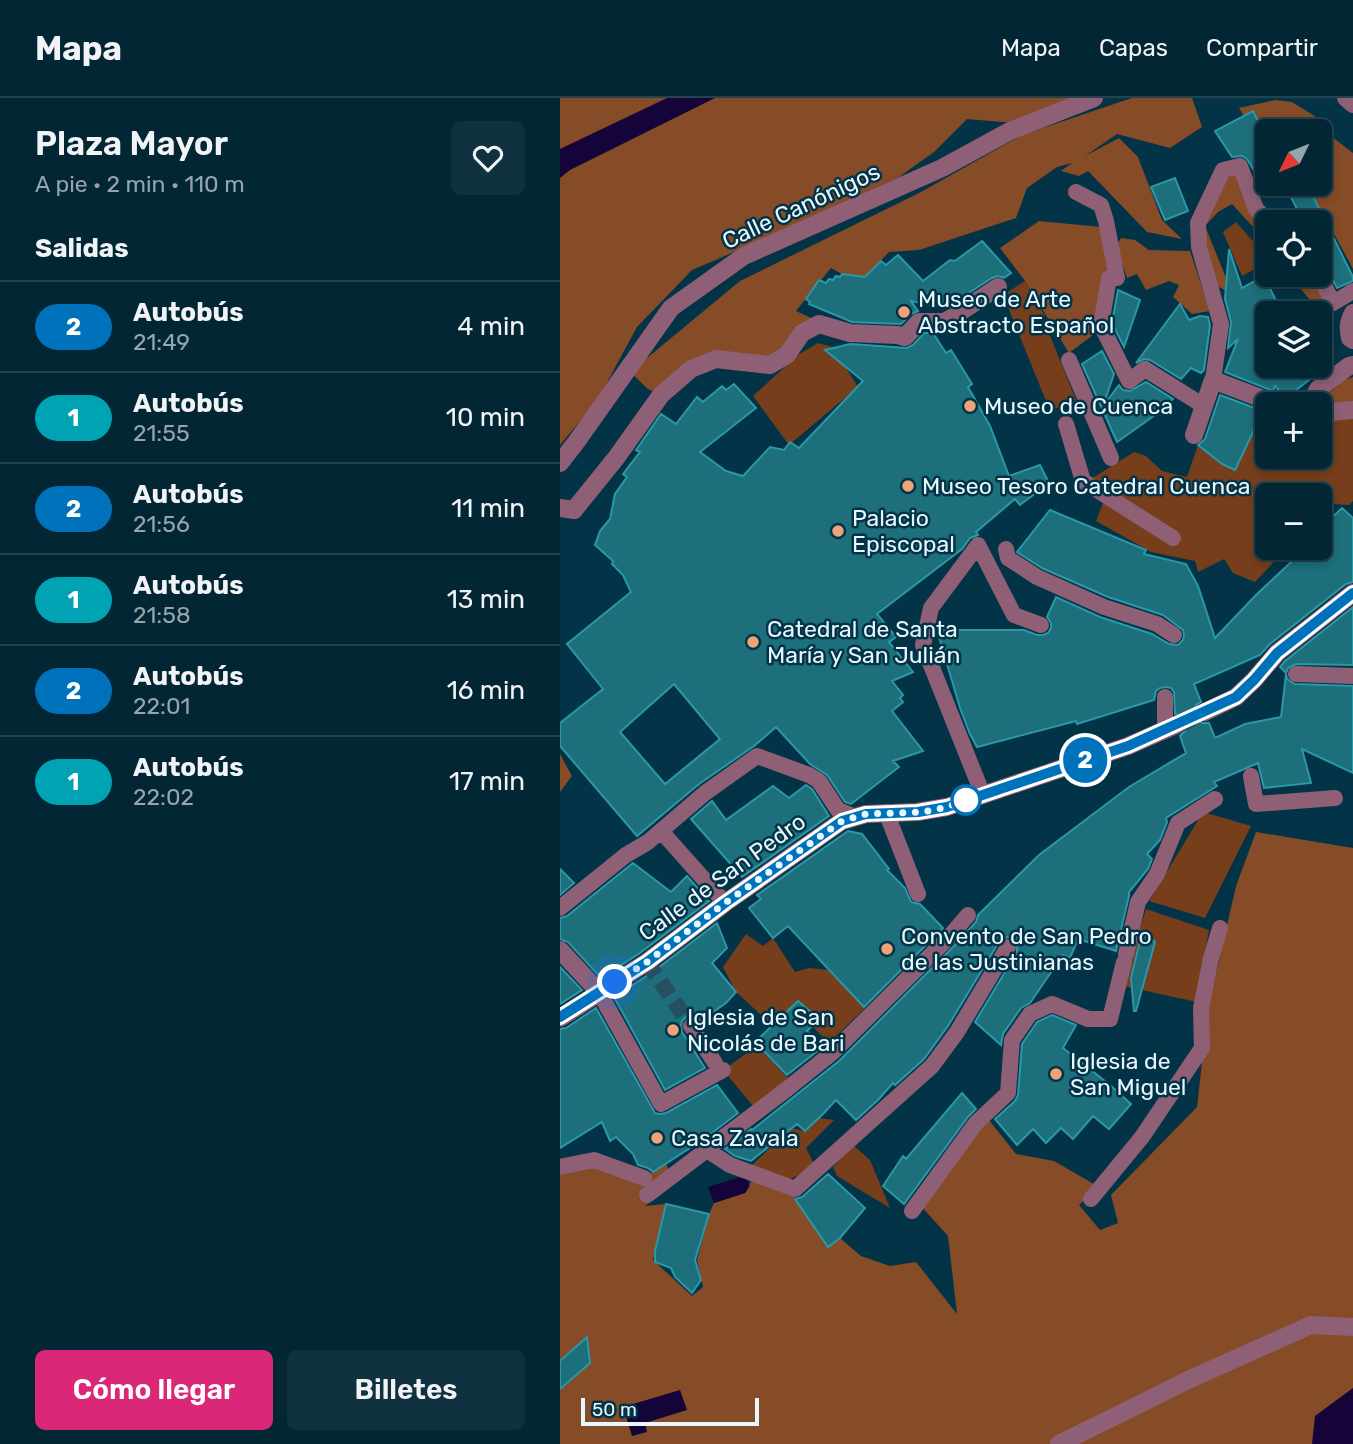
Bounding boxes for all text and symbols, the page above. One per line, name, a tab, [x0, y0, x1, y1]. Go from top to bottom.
text: Mapa	[35, 29, 122, 68]
text: Mapa	[1001, 34, 1061, 62]
text: Capas	[1099, 34, 1168, 62]
text: Compartir	[1206, 34, 1318, 62]
north arrow	[1255, 119, 1332, 196]
map controls	[1255, 119, 1332, 560]
button: heart	[451, 121, 525, 195]
text: Plaza Mayor	[35, 124, 228, 163]
street label: Calle Canónigos	[718, 157, 884, 255]
text: A pie · 2 min · 110 m	[35, 170, 245, 198]
button: locate	[1255, 210, 1332, 287]
text: Salidas	[35, 233, 129, 264]
place label: Museo de Arte Abstracto Español	[918, 285, 1114, 339]
text: Autobús	[133, 297, 244, 328]
button: layers	[1255, 301, 1332, 378]
marker: Museo de Arte Abstracto Español	[896, 304, 912, 320]
text: 4 min	[457, 311, 525, 342]
text: 2	[66, 313, 81, 341]
text: 21:49	[133, 328, 190, 356]
text: Autobús	[133, 388, 244, 419]
place label: Museo de Cuenca	[984, 392, 1173, 420]
button: +	[1255, 392, 1332, 469]
marker: Museo de Cuenca	[962, 398, 978, 414]
text: 10 min	[446, 402, 525, 433]
text: 1	[68, 404, 79, 432]
text: 21:55	[133, 419, 190, 447]
place label: Museo Tesoro Catedral Cuenca	[922, 472, 1251, 500]
marker: Museo Tesoro Catedral Cuenca	[900, 478, 916, 494]
text: Autobús	[133, 479, 244, 510]
button: −	[1255, 483, 1332, 560]
text: 11 min	[451, 493, 525, 524]
text: 2	[66, 495, 81, 523]
place label: Palacio Episcopal	[852, 504, 955, 558]
text: 21:56	[133, 510, 190, 538]
marker: Palacio Episcopal	[830, 523, 846, 539]
text: Autobús	[133, 570, 244, 601]
text: 13 min	[447, 584, 525, 615]
text: 1	[68, 586, 79, 614]
text: 21:58	[133, 601, 191, 629]
place label: Catedral de Santa María y San Julián	[767, 615, 960, 669]
marker: Catedral de Santa María y San Julián	[745, 634, 761, 650]
text: Autobús	[133, 661, 244, 692]
text: 16 min	[447, 675, 525, 706]
text: 2	[66, 677, 81, 705]
text: 22:01	[133, 692, 190, 720]
line badge: 2	[1062, 737, 1108, 783]
text: 2	[1077, 746, 1093, 774]
text: Autobús	[133, 752, 244, 783]
text: 17 min	[449, 766, 525, 797]
text: 1	[68, 768, 79, 796]
text: 22:02	[133, 783, 194, 811]
unlabelled marker	[951, 785, 981, 815]
street label: Calle de San Pedro	[633, 807, 811, 947]
place label: Convento de San Pedro de las Justinianas	[901, 922, 1152, 976]
marker: Convento de San Pedro de las Justinianas	[879, 941, 895, 957]
your location	[597, 964, 632, 999]
place label: Iglesia de San Nicolás de Bari	[687, 1003, 845, 1057]
marker: Iglesia de San Nicolás de Bari	[665, 1022, 681, 1038]
place label: Iglesia de San Miguel	[1070, 1047, 1186, 1101]
marker: Iglesia de San Miguel	[1048, 1066, 1064, 1082]
place label: Casa Zavala	[671, 1124, 799, 1152]
marker: Casa Zavala	[649, 1130, 665, 1146]
button: Cómo llegar	[35, 1350, 273, 1430]
button: Billetes	[287, 1350, 525, 1430]
scale bar	[581, 1395, 760, 1427]
text: 50 m	[592, 1398, 637, 1421]

